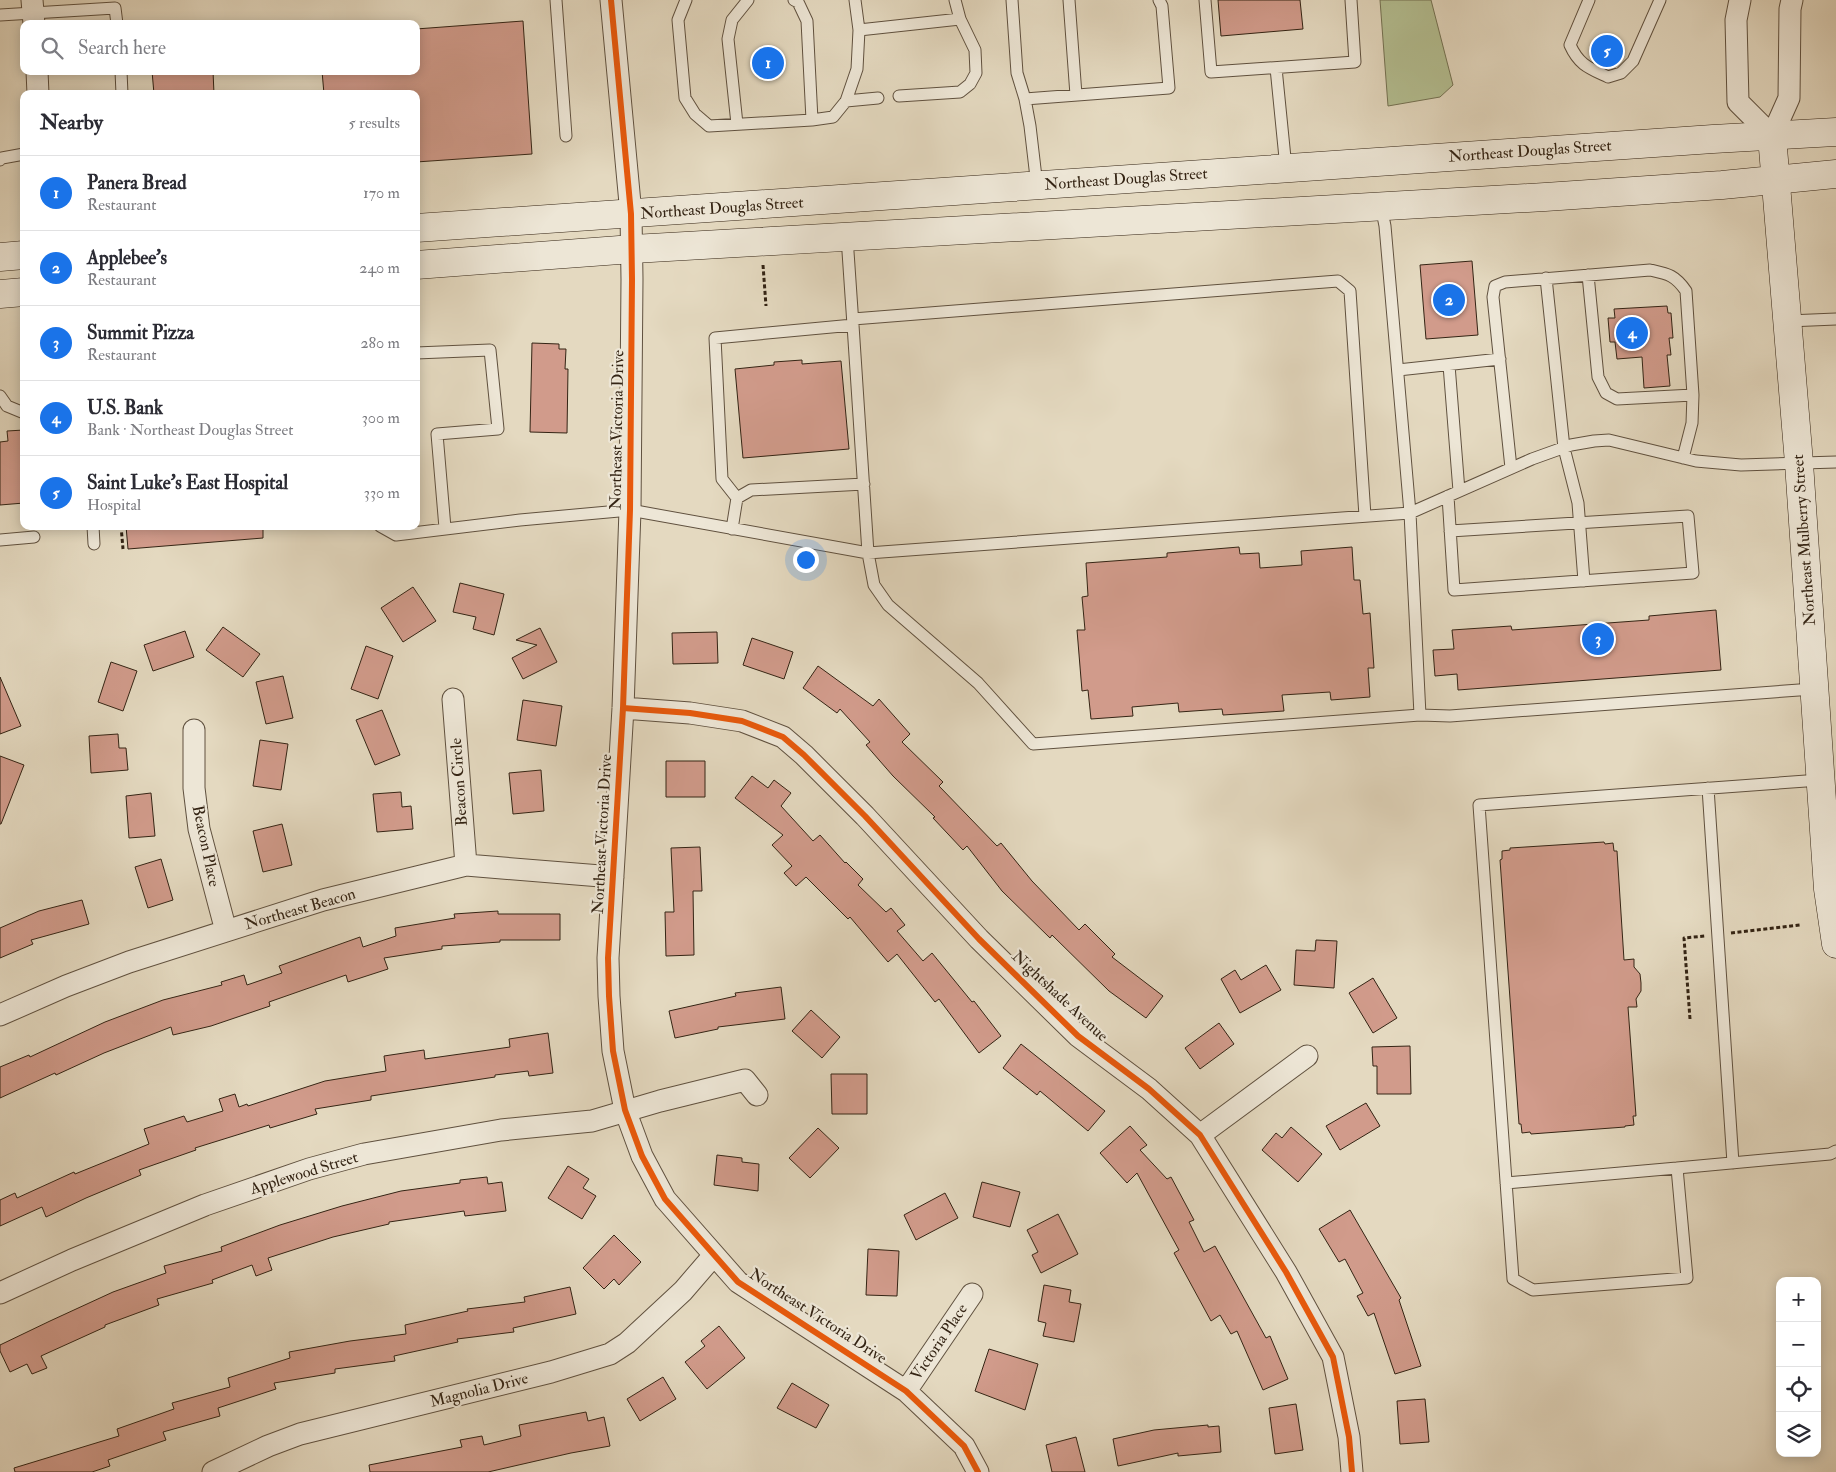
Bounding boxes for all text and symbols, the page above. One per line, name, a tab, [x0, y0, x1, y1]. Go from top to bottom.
search box	[20, 20, 420, 75]
pin: 5	[1591, 32, 1623, 70]
icon: search	[38, 34, 66, 62]
text: Search here	[78, 36, 166, 60]
pin: 1	[752, 44, 784, 82]
text: Nearby	[40, 109, 103, 136]
text: 5 results	[349, 113, 400, 133]
street label: Northeast Douglas Street	[1448, 135, 1612, 167]
street label: Northeast Douglas Street	[1044, 163, 1208, 195]
text: Panera Bread	[87, 171, 187, 195]
text: 1	[53, 183, 59, 203]
text: 170 m	[363, 183, 400, 203]
street label: Northeast Douglas Street	[640, 192, 804, 224]
text: Restaurant	[87, 195, 156, 215]
text: Applebee's	[87, 246, 167, 270]
text: 2	[52, 258, 60, 278]
text: 240 m	[359, 258, 400, 278]
text: Restaurant	[87, 270, 156, 290]
pin: 2	[1433, 281, 1465, 319]
pin: 4	[1616, 314, 1648, 352]
text: Summit Pizza	[87, 321, 194, 345]
text: 3	[53, 333, 59, 353]
text: 280 m	[360, 333, 400, 353]
text: Restaurant	[87, 345, 156, 365]
street label: Northeast Victoria Drive	[606, 350, 628, 510]
text: U.S. Bank	[87, 396, 163, 420]
text: 4	[52, 408, 60, 428]
text: 300 m	[362, 408, 400, 428]
text: Bank · Northeast Douglas Street	[87, 420, 293, 440]
street label: Northeast Mulberry Street	[1788, 454, 1820, 626]
text: Saint Luke's East Hospital	[87, 471, 288, 495]
text: 5	[52, 483, 60, 503]
text: 330 m	[364, 483, 400, 503]
text: Hospital	[87, 495, 141, 515]
your location	[793, 547, 819, 573]
pin: 3	[1582, 620, 1614, 658]
street label: Beacon Circle	[446, 737, 472, 827]
street label: Northeast Victoria Drive	[588, 753, 616, 914]
street label: Beacon Place	[188, 803, 224, 889]
street label: Northeast Beacon	[242, 884, 358, 934]
street label: Nightshade Avenue	[1008, 946, 1113, 1046]
street label: Applewood Street	[247, 1147, 361, 1200]
street label: Northeast Victoria Drive	[745, 1264, 891, 1368]
map controls	[1776, 1277, 1821, 1457]
button: +	[1776, 1277, 1821, 1322]
street label: Victoria Place	[906, 1300, 972, 1384]
button: −	[1776, 1322, 1821, 1367]
button: locate	[1776, 1367, 1821, 1412]
street label: Magnolia Drive	[428, 1368, 531, 1412]
button: layers	[1776, 1412, 1821, 1457]

